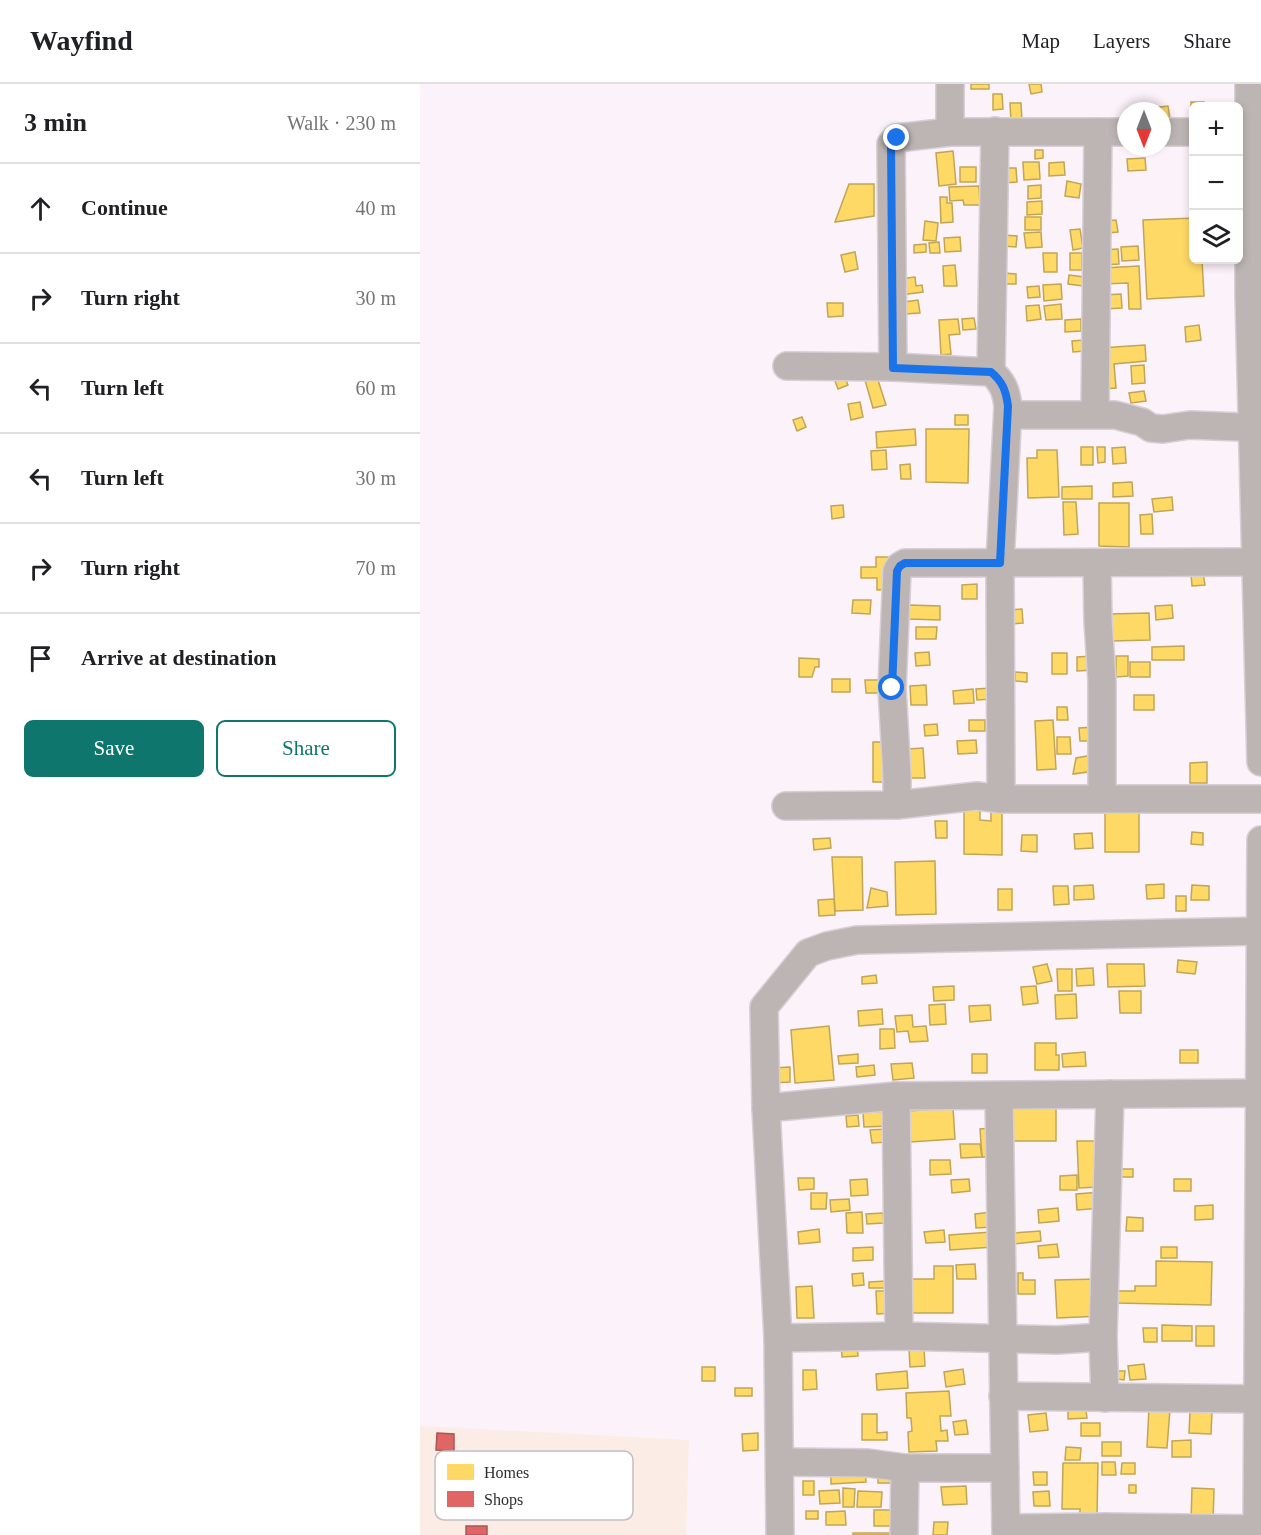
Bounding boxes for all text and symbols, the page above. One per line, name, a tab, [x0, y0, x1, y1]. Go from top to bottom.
text: Wayfind	[30, 25, 133, 56]
text: Map	[1022, 29, 1060, 53]
text: Layers	[1093, 29, 1150, 53]
text: Share	[1183, 29, 1231, 53]
north arrow	[1117, 102, 1171, 156]
map controls	[1189, 102, 1243, 264]
button: +	[1189, 102, 1243, 156]
text: 3 min	[24, 108, 87, 137]
text: Walk · 230 m	[287, 112, 396, 134]
route end	[883, 124, 909, 150]
button: −	[1189, 156, 1243, 210]
icon: ahead	[24, 192, 57, 225]
text: Continue	[81, 195, 168, 220]
text: 40 m	[355, 197, 396, 219]
button: layers	[1189, 210, 1243, 264]
icon: right	[24, 282, 57, 315]
text: Turn right	[81, 285, 180, 310]
text: 30 m	[355, 287, 396, 309]
icon: left	[24, 372, 57, 405]
text: Turn left	[81, 375, 164, 400]
text: 60 m	[355, 377, 396, 399]
icon: left	[24, 462, 57, 495]
text: Turn left	[81, 465, 164, 490]
text: 30 m	[355, 467, 396, 489]
icon: right	[24, 552, 57, 585]
text: Turn right	[81, 555, 180, 580]
text: 70 m	[355, 557, 396, 579]
icon: arrive	[24, 642, 57, 675]
text: Arrive at destination	[81, 645, 277, 670]
route start	[878, 674, 904, 700]
button: Save	[24, 720, 204, 777]
button: Share	[216, 720, 396, 777]
legend	[435, 1451, 633, 1520]
text: Homes	[484, 1464, 529, 1481]
text: Shops	[484, 1491, 523, 1509]

